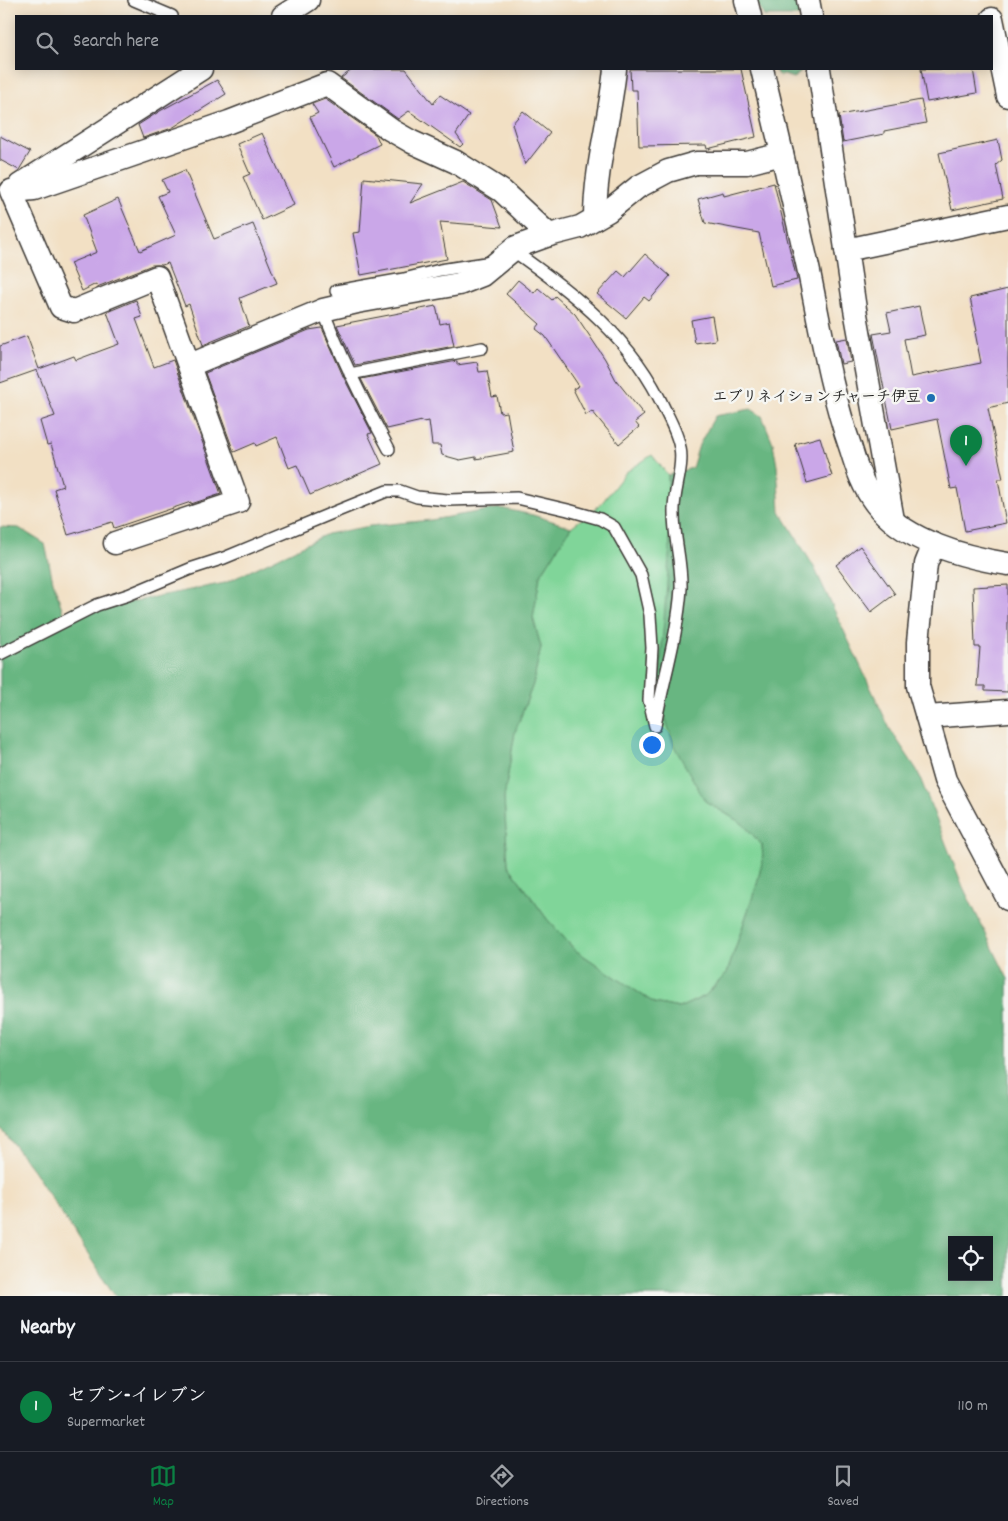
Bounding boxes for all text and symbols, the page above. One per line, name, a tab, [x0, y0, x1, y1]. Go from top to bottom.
search box	[15, 15, 993, 70]
icon: search	[33, 29, 61, 57]
text: Search here	[73, 29, 159, 56]
place label: エブリネイションチャーチ伊豆	[712, 387, 921, 409]
marker: エブリネイションチャーチ伊豆	[925, 392, 937, 404]
pin: 1	[950, 425, 982, 466]
your location	[639, 732, 665, 758]
map controls	[948, 1236, 993, 1281]
button: locate	[948, 1236, 993, 1281]
text: Nearby	[20, 1314, 75, 1344]
text: セブン-イレブン	[67, 1384, 207, 1411]
text: 1	[34, 1395, 38, 1418]
text: 110 m	[958, 1395, 988, 1418]
text: Supermarket	[67, 1411, 145, 1434]
tab: Map	[149, 1462, 177, 1512]
tab: Directions	[476, 1462, 529, 1512]
tab: Saved	[827, 1462, 859, 1512]

